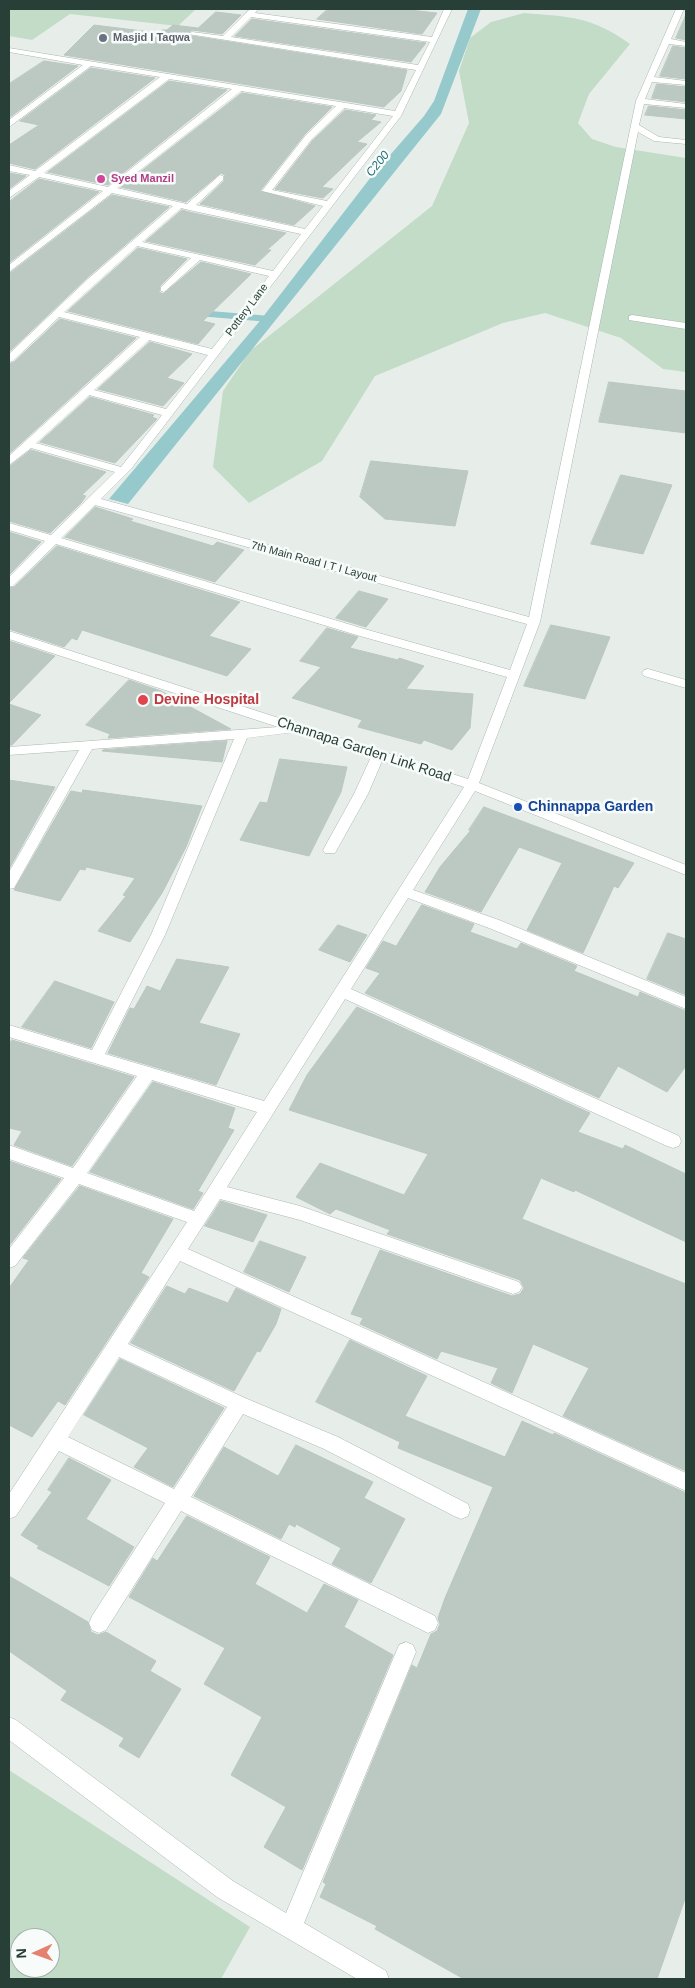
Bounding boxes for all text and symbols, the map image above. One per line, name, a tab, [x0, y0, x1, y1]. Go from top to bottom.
place label: Masjid I Taqwa	[113, 31, 190, 45]
marker: Masjid I Taqwa	[97, 32, 109, 44]
water label: C200	[363, 148, 393, 180]
place label: Syed Manzil	[111, 172, 174, 186]
marker: Syed Manzil	[95, 173, 107, 185]
street label: Pottery Lane	[223, 281, 271, 339]
street label: 7th Main Road I T I Layout	[250, 539, 378, 585]
place label: Devine Hospital	[154, 692, 259, 708]
marker: Devine Hospital	[136, 693, 150, 707]
street label: Channapa Garden Link Road	[275, 714, 453, 786]
place label: Chinnappa Garden	[528, 799, 653, 815]
marker: Chinnappa Garden	[512, 801, 524, 813]
north arrow	[10, 1928, 60, 1978]
text: N	[13, 1948, 29, 1959]

